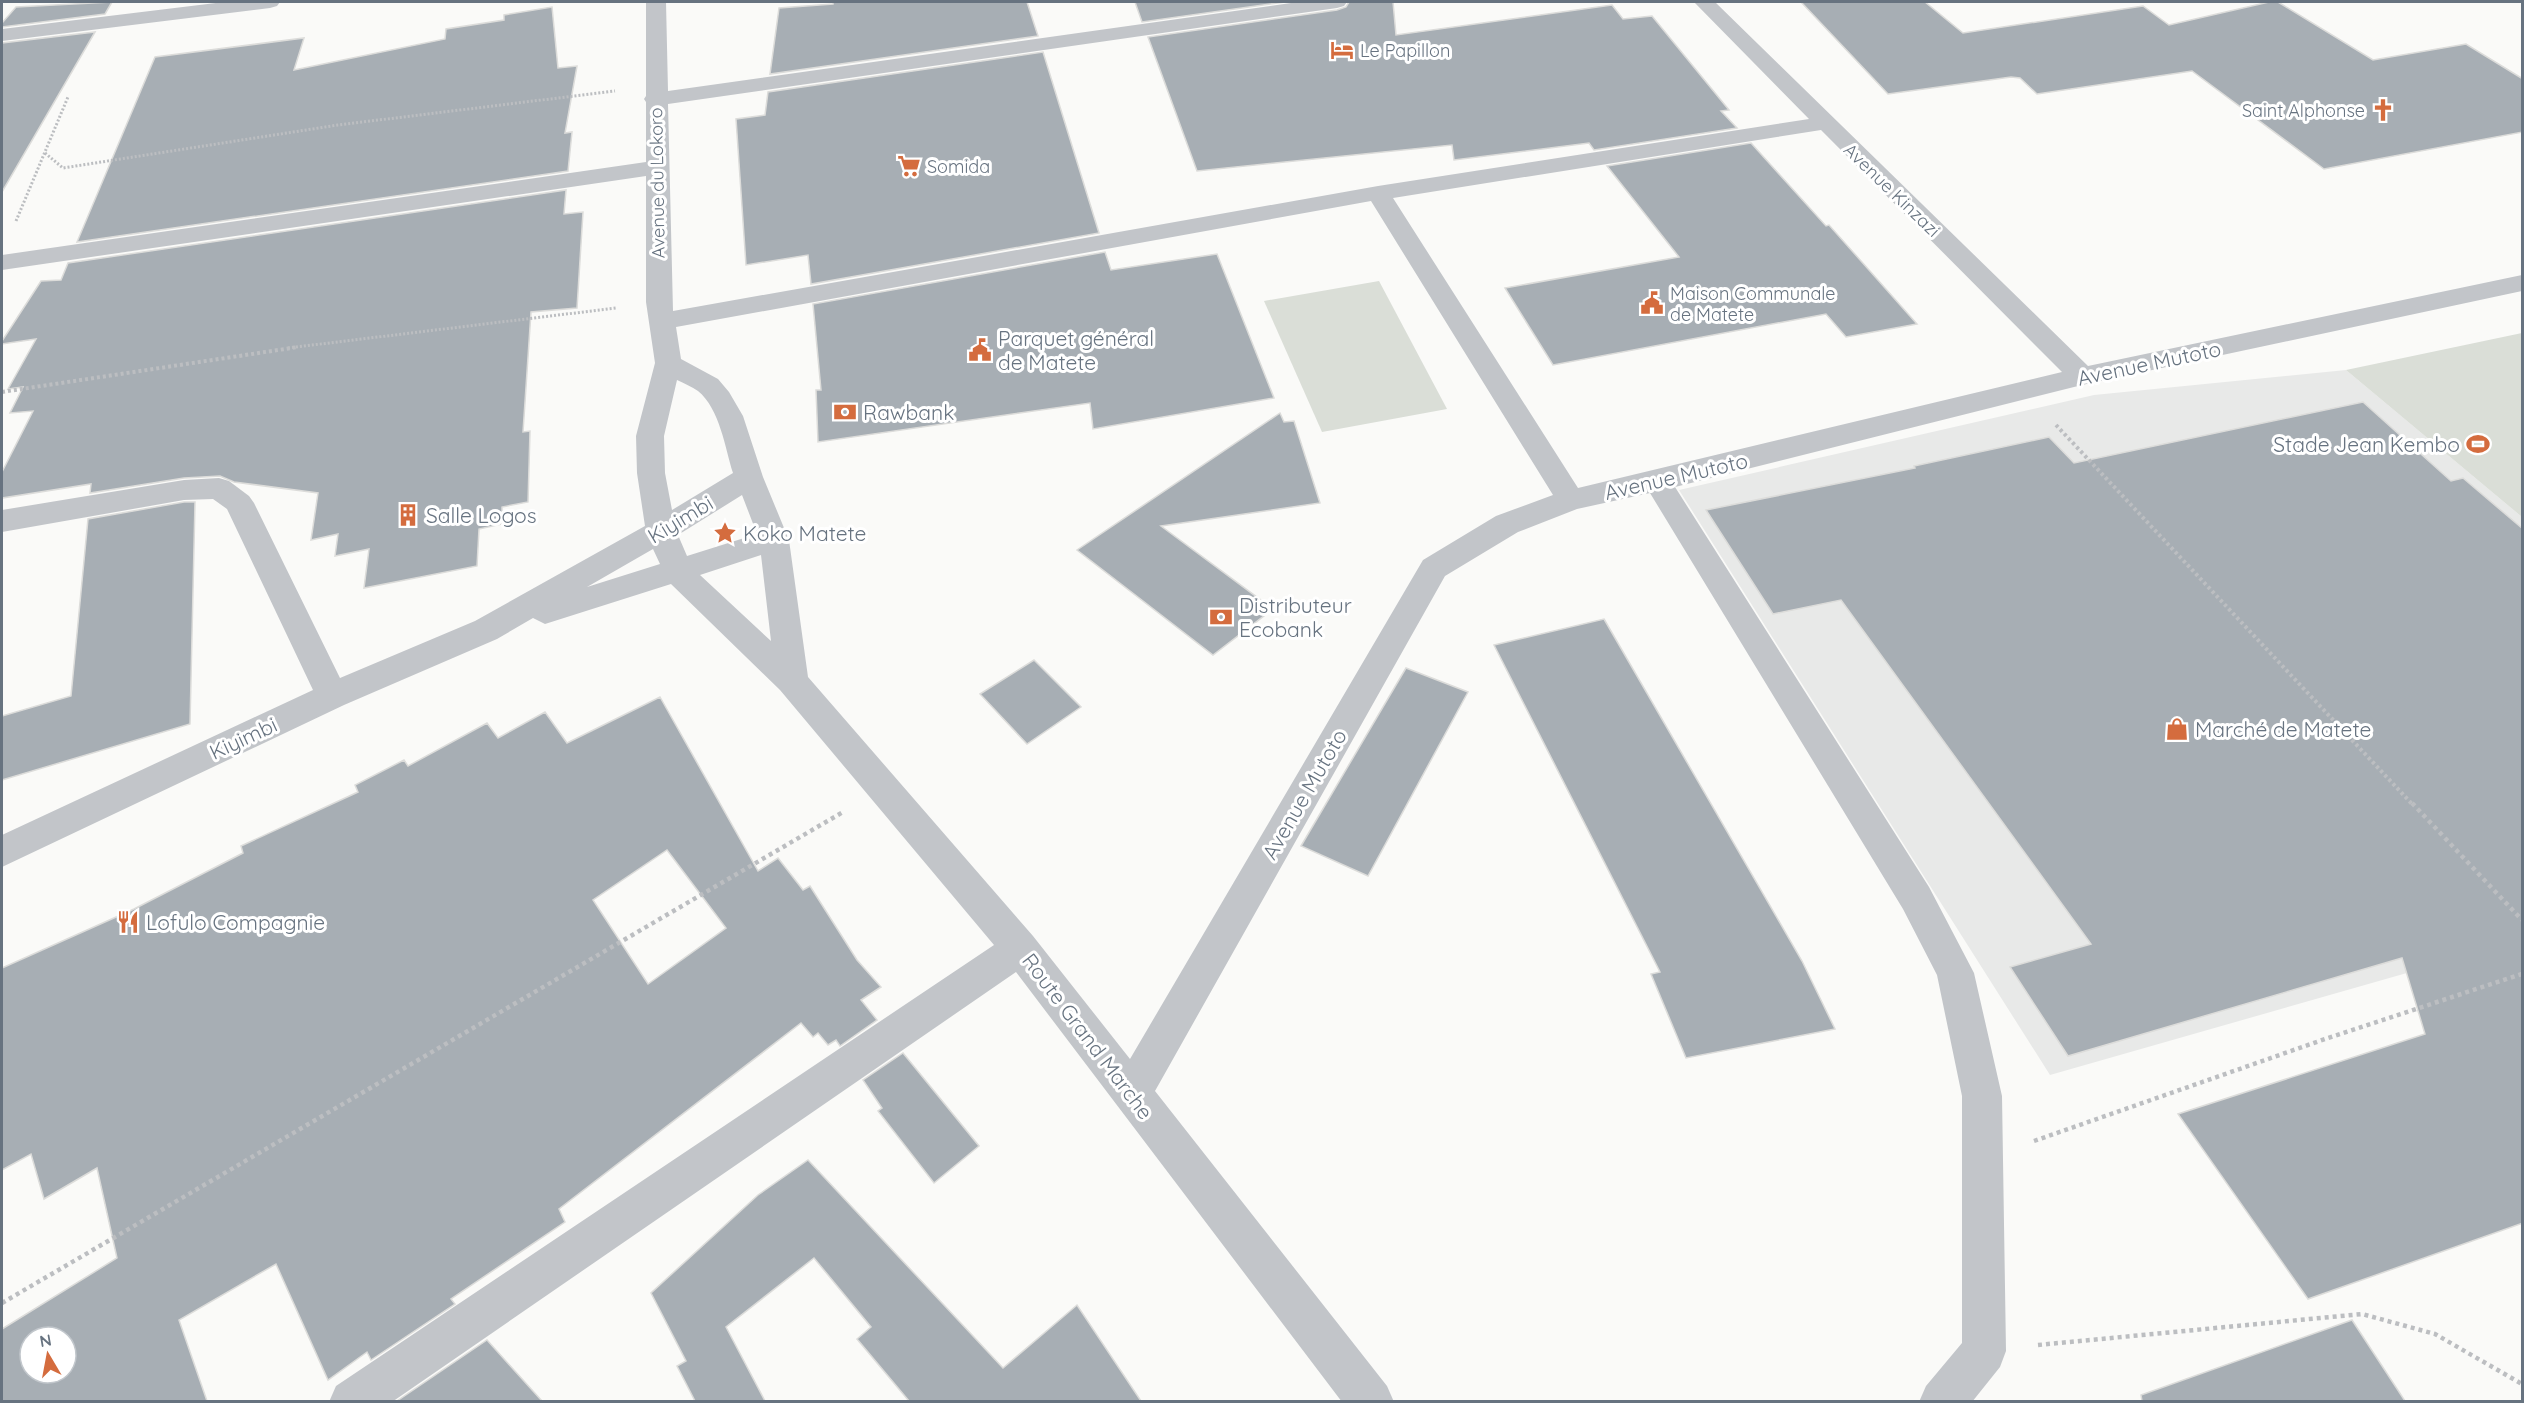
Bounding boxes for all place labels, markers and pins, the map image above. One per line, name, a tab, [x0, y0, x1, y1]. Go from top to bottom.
hotel icon: Le Papillon	[1329, 37, 1355, 63]
place label: Le Papillon	[1360, 39, 1450, 62]
church icon: Saint Alphonse	[2370, 97, 2396, 123]
place label: Saint Alphonse	[2242, 99, 2365, 122]
supermarket icon: Somida	[896, 153, 922, 179]
place label: Somida	[927, 155, 990, 178]
place label: Maison Communale de Matete	[1670, 282, 1835, 326]
public building icon: Maison Communale de Matete	[1639, 290, 1665, 316]
place label: Parquet général de Matete	[998, 325, 1154, 375]
public building icon: Parquet général de Matete	[967, 337, 993, 363]
bank icon: Rawbank	[832, 399, 858, 425]
place label: Rawbank	[863, 399, 954, 425]
place label: Stade Jean Kembo	[2273, 431, 2460, 457]
sports icon: Stade Jean Kembo	[2465, 431, 2491, 457]
building icon: Salle Logos	[395, 502, 421, 528]
place label: Salle Logos	[426, 502, 537, 528]
place icon: Koko Matete	[712, 520, 738, 546]
place label: Koko Matete	[743, 520, 866, 546]
place label: Distributeur Ecobank	[1239, 592, 1352, 642]
bank icon: Distributeur Ecobank	[1208, 604, 1234, 630]
shop icon: Marché de Matete	[2164, 716, 2190, 742]
place label: Marché de Matete	[2195, 716, 2371, 742]
restaurant icon: Lofulo Compagnie	[115, 909, 141, 935]
place label: Lofulo Compagnie	[146, 909, 325, 935]

